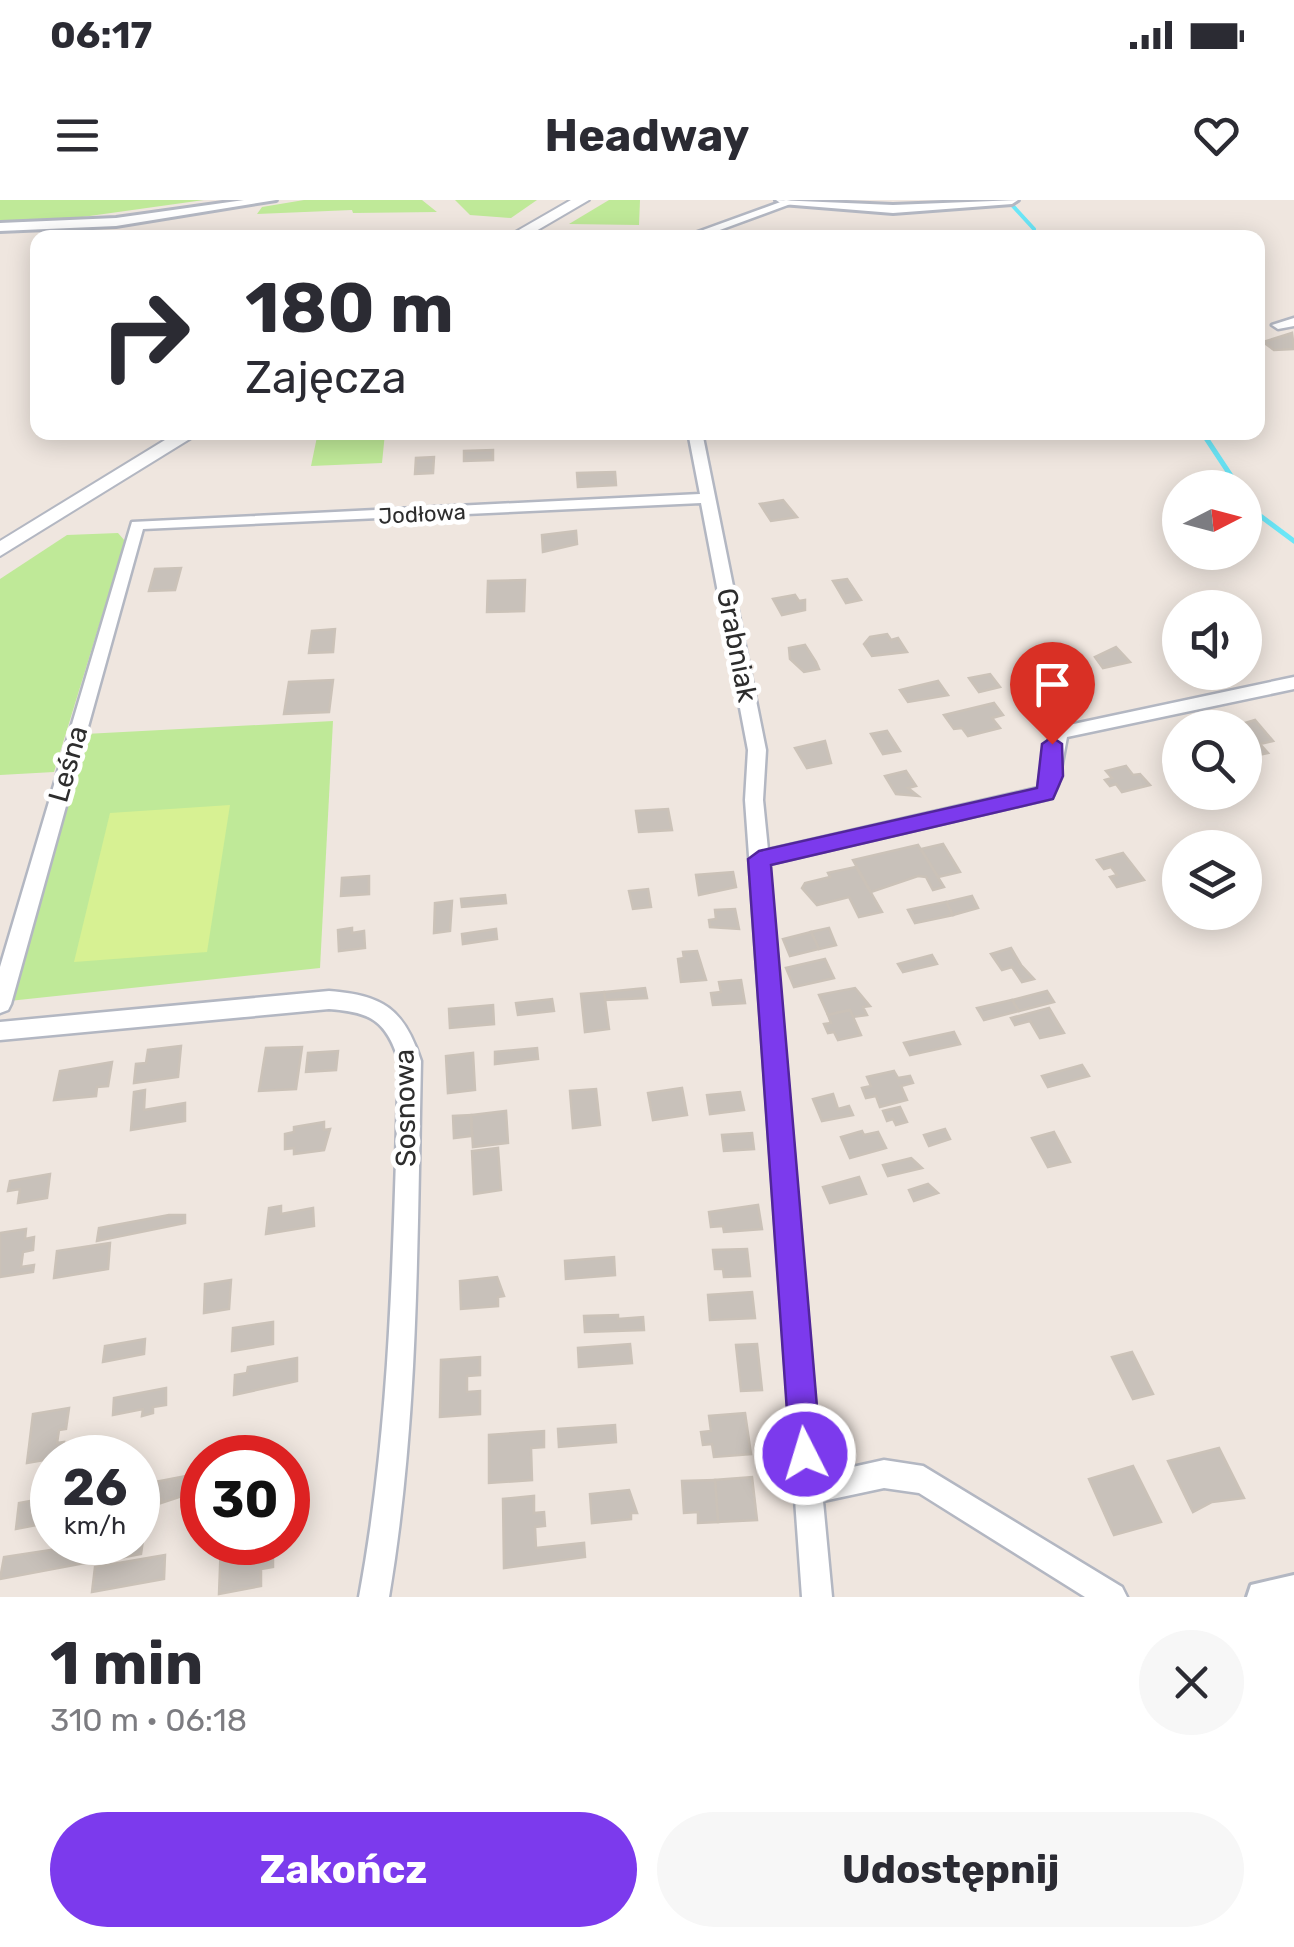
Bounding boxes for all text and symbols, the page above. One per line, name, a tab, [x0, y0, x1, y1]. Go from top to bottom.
text: 06:17	[50, 12, 152, 58]
icon: menu	[50, 108, 105, 163]
icon: heart	[1189, 108, 1244, 163]
text: Headway	[545, 109, 749, 162]
text: 180 m	[245, 267, 454, 350]
icon: right	[80, 270, 210, 400]
text: Zajęcza	[245, 351, 407, 404]
north arrow	[1162, 470, 1262, 570]
map controls	[1162, 470, 1262, 930]
street label: Jodłowa	[378, 498, 466, 530]
street label: Grabniak	[710, 585, 764, 705]
button: sound	[1162, 590, 1262, 690]
pin	[1010, 642, 1095, 745]
icon: arrive	[1025, 657, 1080, 712]
button: search	[1162, 710, 1262, 810]
street label: Leśna	[41, 722, 95, 806]
button: layers	[1162, 830, 1262, 930]
street label: Sosnowa	[387, 1049, 423, 1167]
position arrow	[753, 1402, 857, 1506]
speed limit sign: 30	[180, 1435, 310, 1565]
text: 26	[62, 1458, 128, 1518]
text: km/h	[64, 1511, 126, 1540]
text: 1 min	[50, 1628, 203, 1699]
button: close	[1139, 1630, 1244, 1735]
text: 310 m · 06:18	[50, 1701, 247, 1739]
button: Zakończ	[50, 1812, 637, 1927]
button: Udostępnij	[657, 1812, 1244, 1927]

